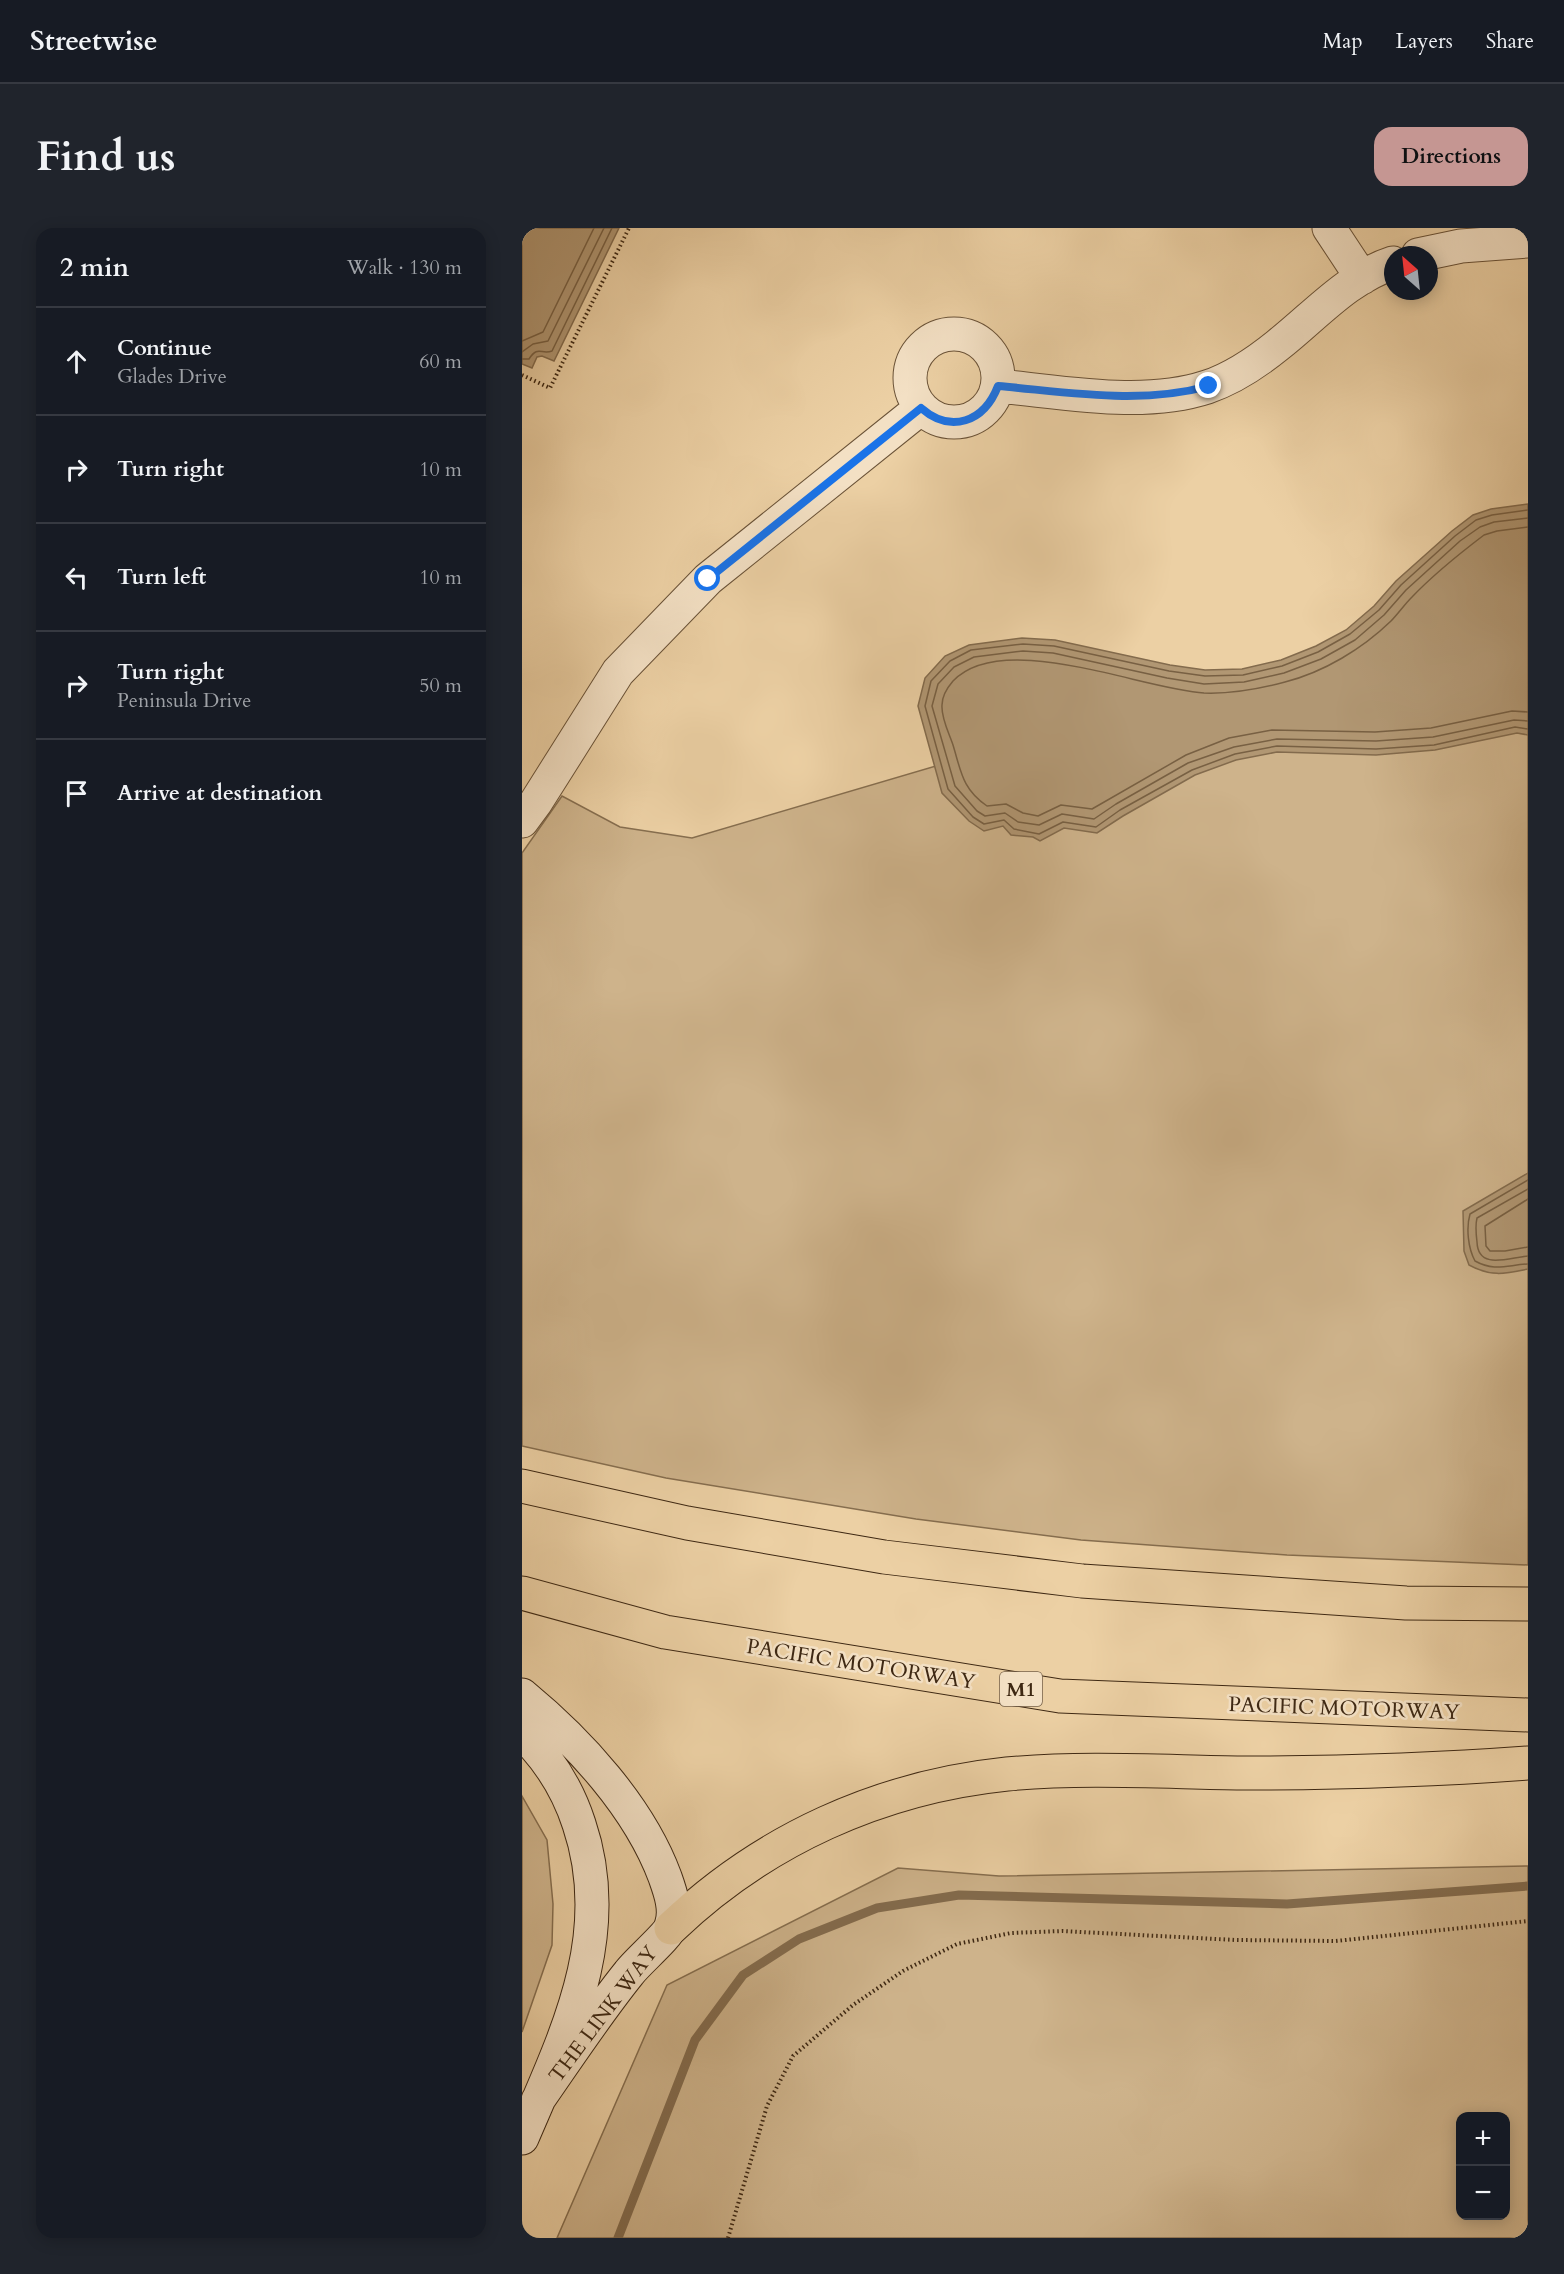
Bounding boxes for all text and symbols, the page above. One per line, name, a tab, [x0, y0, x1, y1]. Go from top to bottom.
text: Streetwise	[30, 22, 158, 60]
text: Map	[1323, 27, 1363, 56]
text: Layers	[1396, 27, 1453, 56]
text: Share	[1486, 27, 1534, 56]
button: Directions	[1374, 127, 1528, 186]
text: Find us	[36, 128, 176, 185]
north arrow	[1384, 246, 1438, 300]
text: 2 min	[60, 250, 129, 285]
text: Walk · 130 m	[347, 254, 462, 281]
text: Continue	[117, 333, 212, 363]
icon: ahead	[60, 345, 93, 378]
text: 60 m	[419, 348, 462, 375]
text: Glades Drive	[117, 363, 227, 390]
route end	[1195, 372, 1221, 398]
icon: right	[60, 453, 93, 486]
text: Turn right	[117, 454, 224, 484]
text: 10 m	[419, 456, 462, 483]
icon: left	[60, 561, 93, 594]
text: Turn left	[117, 562, 206, 592]
text: 10 m	[419, 564, 462, 591]
route start	[694, 565, 720, 591]
text: Turn right	[117, 657, 224, 687]
icon: right	[60, 669, 93, 702]
text: 50 m	[419, 672, 462, 699]
text: Peninsula Drive	[117, 687, 251, 714]
icon: arrive	[60, 777, 93, 810]
text: Arrive at destination	[117, 778, 322, 808]
street label: PACIFIC MOTORWAY	[744, 1632, 978, 1697]
road number: M1	[1000, 1672, 1042, 1706]
street label: PACIFIC MOTORWAY	[1228, 1690, 1460, 1727]
street label: THE LINK WAY	[542, 1940, 665, 2089]
map controls	[1456, 2112, 1510, 2220]
button: +	[1456, 2112, 1510, 2166]
button: −	[1456, 2166, 1510, 2220]

